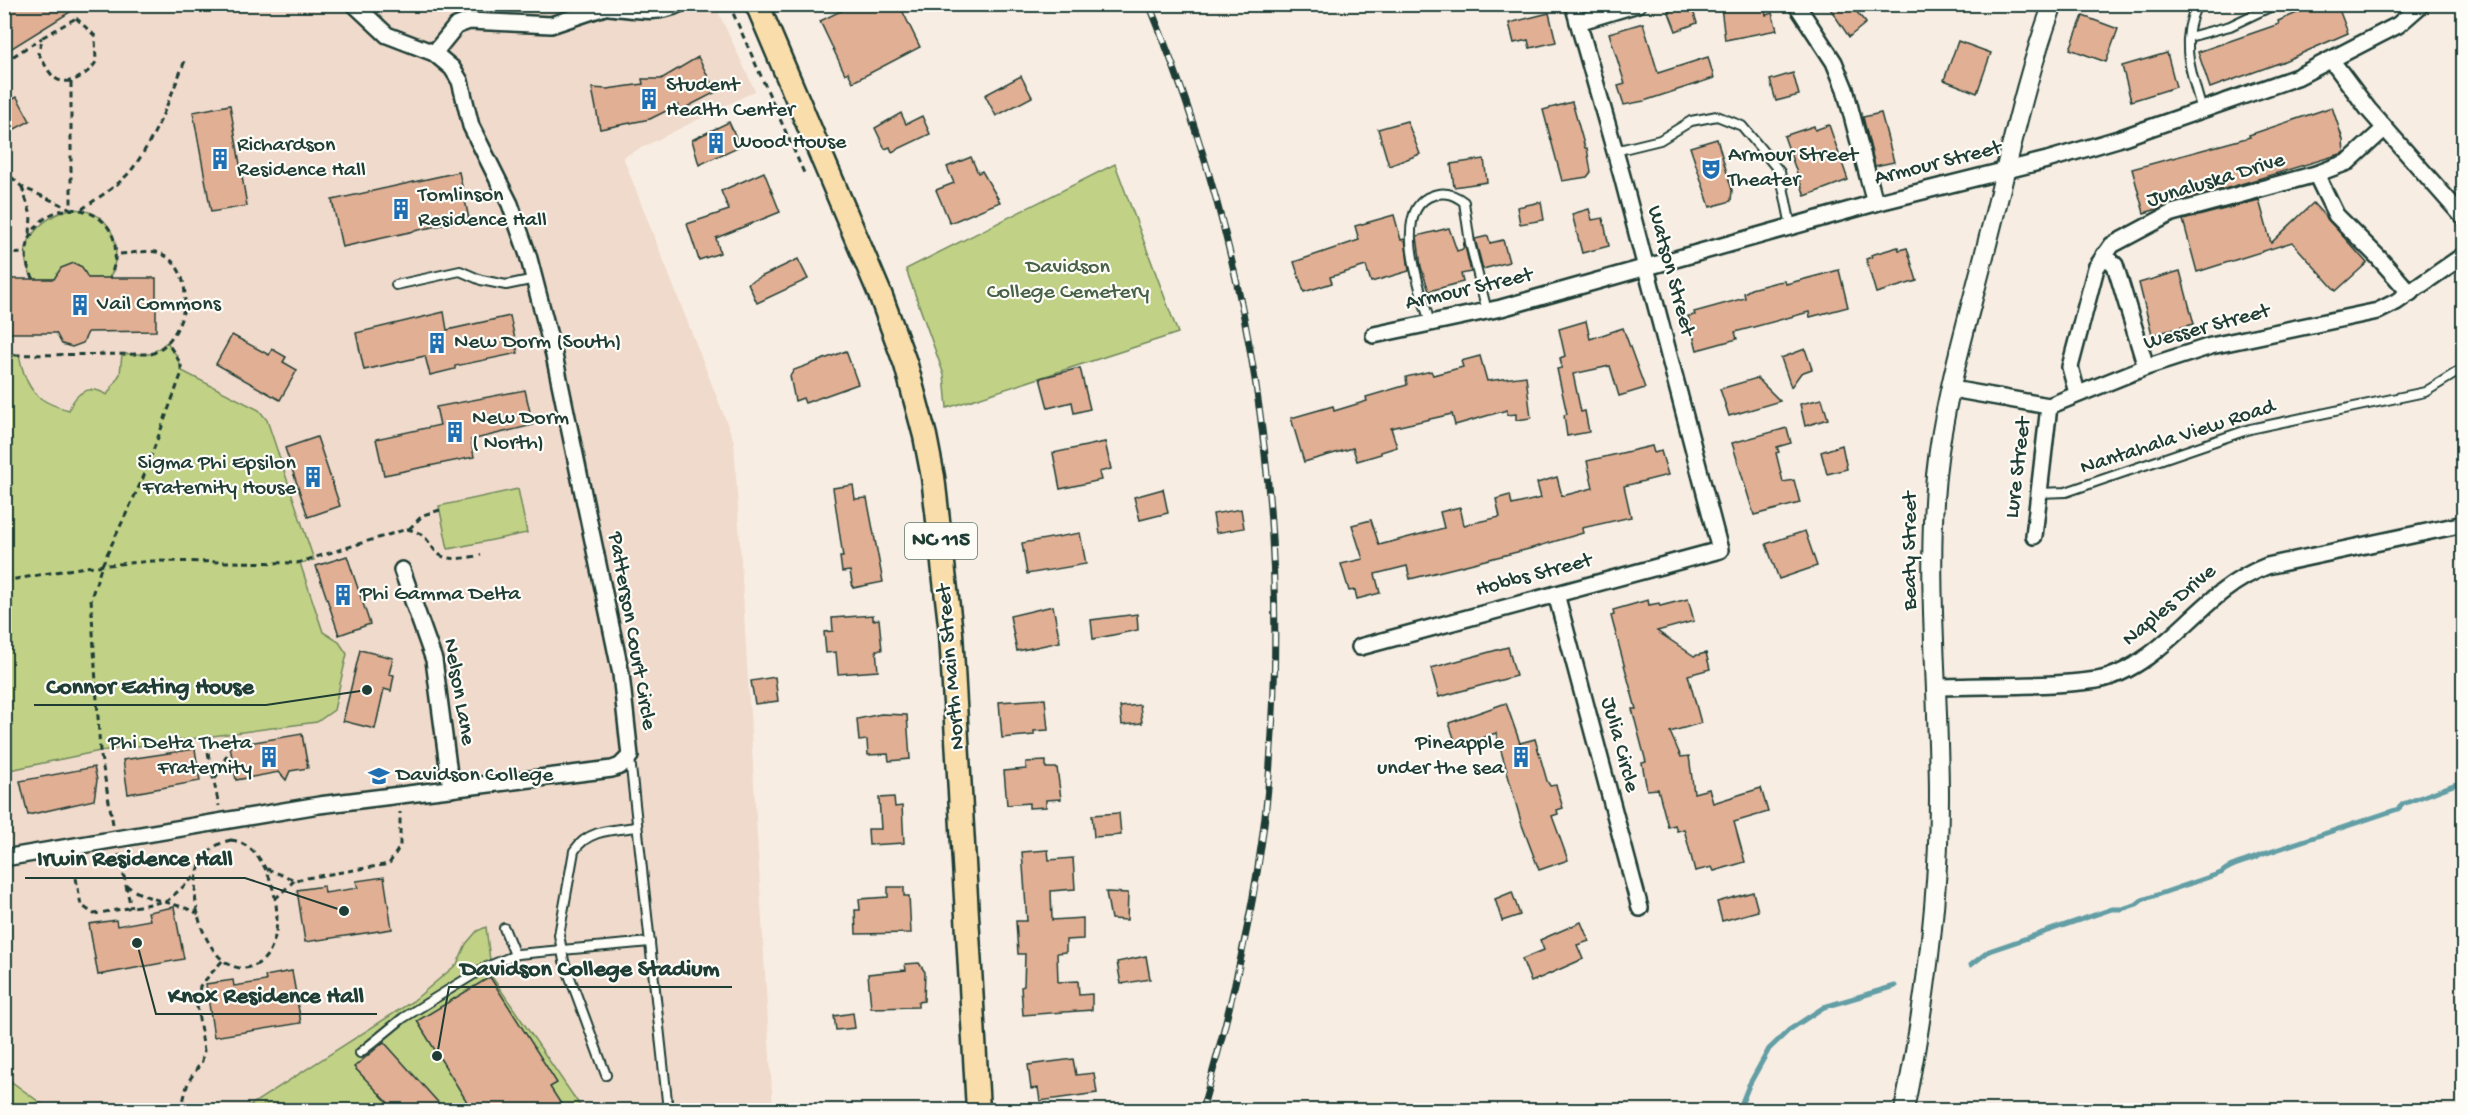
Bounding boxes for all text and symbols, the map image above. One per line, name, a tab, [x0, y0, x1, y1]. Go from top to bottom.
place label: Student Health Center	[666, 73, 797, 124]
building icon: Student Health Center	[637, 87, 661, 111]
place label: Wood House	[733, 130, 847, 156]
building icon: Wood House	[704, 131, 728, 155]
place label: Richardson Residence Hall	[237, 133, 366, 184]
street label: Armour Street	[1872, 135, 2006, 192]
place label: Armour Street Theater	[1726, 143, 1860, 194]
building icon: Richardson Residence Hall	[208, 147, 232, 171]
street label: Junaluska Drive	[2144, 147, 2289, 214]
theatre icon: Armour Street Theater	[1699, 157, 1723, 181]
place label: Tomlinson Residence Hall	[416, 183, 547, 234]
building icon: Tomlinson Residence Hall	[389, 197, 413, 221]
street label: Watson Street	[1640, 203, 1700, 341]
park label: Davidson College Cemetery	[987, 255, 1150, 306]
street label: Armour Street	[1403, 262, 1537, 317]
place label: Vail Commons	[96, 292, 222, 318]
building icon: Vail Commons	[68, 293, 92, 317]
street label: Wesser Street	[2141, 298, 2275, 357]
place label: New Dorm (South)	[454, 330, 622, 356]
building icon: New Dorm (South)	[425, 331, 449, 355]
street label: Nantahala View Road	[2077, 394, 2281, 482]
place label: New Dorm ( North)	[472, 406, 570, 457]
street label: Lure Street	[2000, 414, 2038, 520]
building icon: New Dorm ( North)	[443, 420, 467, 444]
place label: Sigma Phi Epsilon Fraternity House	[137, 451, 297, 502]
building icon: Sigma Phi Epsilon Fraternity House	[301, 465, 325, 489]
street label: Beaty Street	[1898, 490, 1924, 611]
road number: NC 115	[905, 523, 977, 559]
street label: Patterson Court Circle	[601, 529, 661, 733]
street label: Hobbs Street	[1473, 547, 1597, 604]
street label: Naples Drive	[2118, 559, 2223, 653]
street label: North Main Street	[932, 581, 972, 751]
place label: Phi Gamma Delta	[359, 582, 521, 608]
building icon: Phi Gamma Delta	[331, 583, 355, 607]
street label: Nelson Lane	[436, 637, 480, 748]
callout: Connor Eating House	[34, 663, 266, 705]
text: Connor Eating House	[46, 674, 255, 703]
street label: Julia Circle	[1594, 695, 1644, 796]
place label: Phi Delta Theta Fraternity	[107, 731, 253, 782]
place label: Pineapple under the sea	[1377, 731, 1505, 782]
building icon: Phi Delta Theta Fraternity	[257, 745, 281, 769]
building icon: Pineapple under the sea	[1509, 745, 1533, 769]
place label: Davidson College	[394, 763, 554, 789]
school or university icon: Davidson College	[367, 764, 391, 788]
callout: Irwin Residence Hall	[25, 836, 245, 878]
text: Irwin Residence Hall	[37, 846, 233, 875]
callout: Davidson College Stadium	[449, 945, 732, 987]
text: Davidson College Stadium	[458, 956, 720, 985]
callout: Knox Residence Hall	[156, 972, 377, 1014]
text: Knox Residence Hall	[167, 983, 364, 1012]

